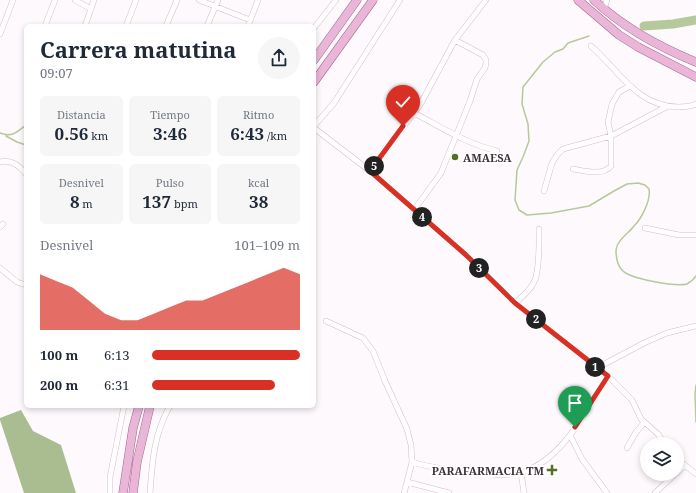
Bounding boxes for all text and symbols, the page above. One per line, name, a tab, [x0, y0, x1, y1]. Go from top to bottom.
text: Carrera matutina	[40, 34, 237, 64]
button: share	[258, 37, 300, 79]
text: 09:07	[40, 64, 73, 82]
pin	[386, 85, 420, 126]
icon: check	[392, 91, 414, 113]
text: Distancia	[57, 107, 106, 122]
text: Tiempo	[150, 107, 190, 122]
text: Ritmo	[243, 107, 274, 122]
text: 0.56	[55, 122, 88, 145]
text: 3:46	[153, 122, 187, 145]
text: 6:43	[230, 122, 264, 145]
text: km	[88, 128, 108, 143]
text: /km	[264, 128, 287, 143]
place label: AMAESA	[463, 150, 512, 165]
marker: AMAESA	[450, 152, 460, 162]
pin: 5	[364, 156, 384, 176]
text: 5	[371, 158, 377, 173]
text: Desnivel	[59, 175, 104, 190]
text: Pulso	[156, 175, 184, 190]
text: kcal	[248, 175, 269, 190]
text: 8	[70, 190, 80, 213]
text: 137	[142, 190, 171, 213]
text: 38	[249, 190, 268, 213]
text: m	[80, 196, 93, 211]
text: bpm	[171, 196, 198, 211]
pin: 4	[412, 207, 432, 227]
text: 4	[419, 209, 425, 224]
text: Desnivel	[40, 236, 93, 254]
text: 101–109 m	[234, 236, 300, 254]
pin: 3	[469, 258, 489, 278]
text: 3	[476, 260, 482, 275]
pin: 2	[526, 309, 546, 329]
text: 2	[533, 311, 539, 326]
text: 100 m	[40, 346, 78, 364]
text: 6:13	[104, 346, 130, 364]
pin: 1	[585, 357, 605, 377]
text: 1	[592, 359, 598, 374]
text: 200 m	[40, 376, 78, 394]
text: 6:31	[104, 376, 130, 394]
pin	[558, 386, 592, 427]
icon: arrive	[564, 392, 586, 414]
map controls	[640, 437, 684, 481]
button: layers	[640, 437, 684, 481]
place label: PARAFARMACIA TM	[432, 463, 545, 478]
marker: PARAFARMACIA TM	[547, 465, 557, 475]

